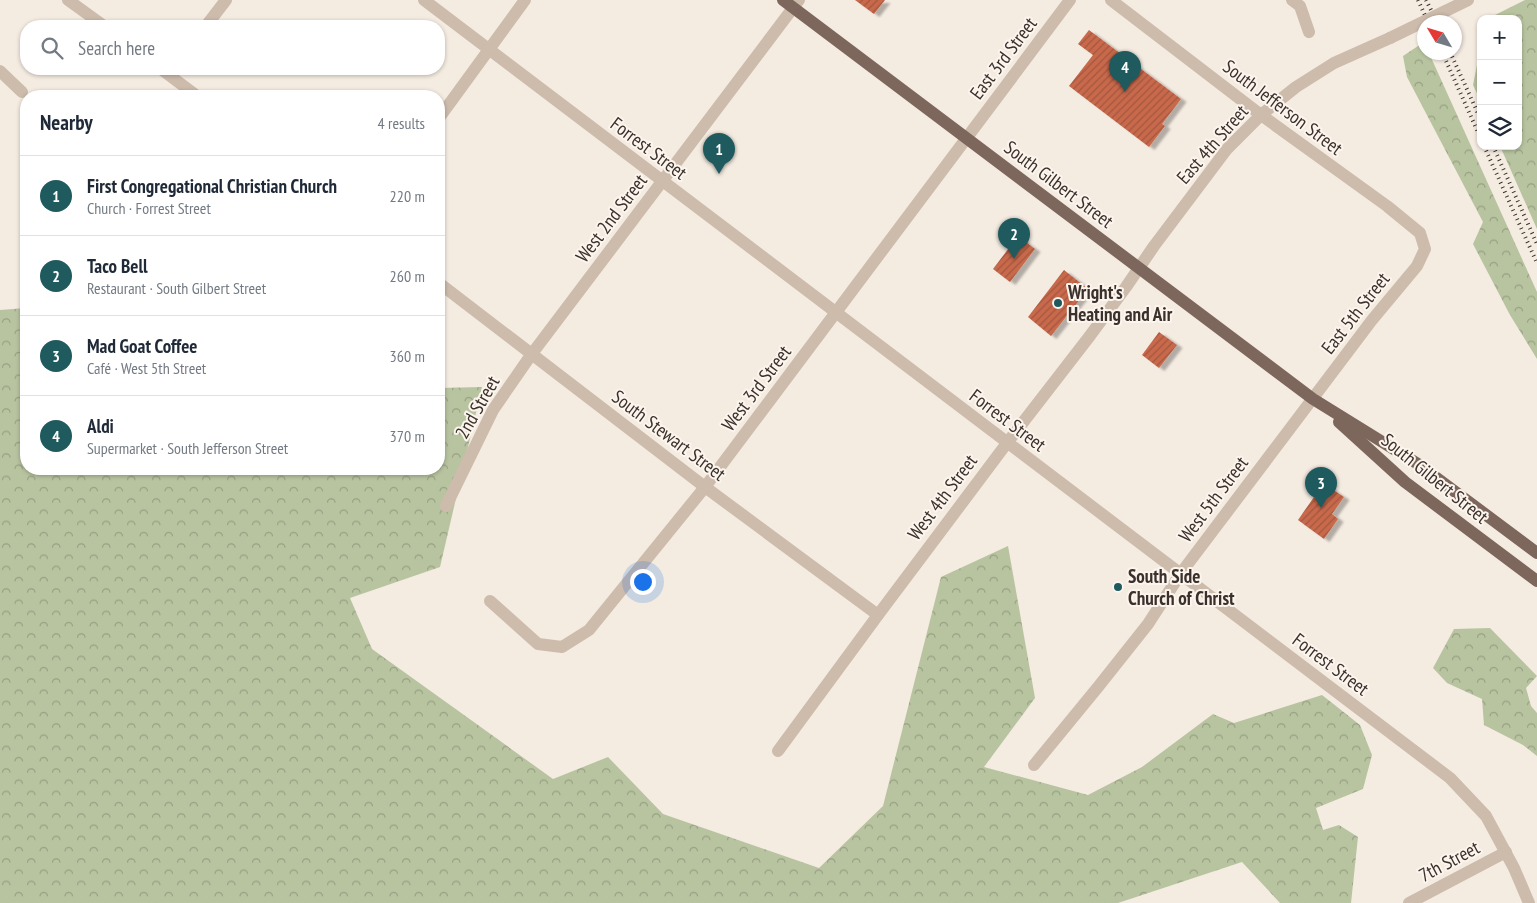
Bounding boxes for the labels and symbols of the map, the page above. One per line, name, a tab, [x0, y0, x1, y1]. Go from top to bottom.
street label: East 3rd Street	[964, 12, 1042, 104]
north arrow	[1417, 15, 1462, 60]
pin: 4	[1109, 51, 1141, 92]
street label: South Jefferson Street	[1218, 54, 1348, 160]
street label: East 4th Street	[1171, 99, 1253, 188]
street label: Forrest Street	[606, 112, 693, 185]
pin: 1	[703, 133, 735, 174]
street label: South Gilbert Street	[1000, 135, 1119, 233]
street label: West 2nd Street	[570, 169, 652, 267]
pin: 2	[998, 218, 1030, 259]
street label: East 5th Street	[1316, 267, 1395, 359]
place label: Wright's Heating and Air	[1067, 280, 1173, 326]
marker: Wright's Heating and Air	[1052, 297, 1064, 309]
street label: West 3rd Street	[716, 340, 796, 436]
street label: 2nd Street	[449, 371, 505, 443]
street label: South Stewart Street	[607, 384, 731, 486]
street label: Forrest Street	[965, 384, 1052, 457]
street label: South Gilbert Street	[1377, 428, 1494, 529]
street label: West 4th Street	[902, 449, 982, 545]
street label: West 5th Street	[1173, 451, 1253, 547]
pin: 3	[1305, 467, 1337, 508]
place label: South Side Church of Christ	[1128, 564, 1235, 610]
your location	[630, 569, 656, 595]
marker: South Side Church of Christ	[1112, 581, 1124, 593]
street label: Forrest Street	[1288, 628, 1375, 701]
street label: 7th Street	[1415, 835, 1484, 887]

